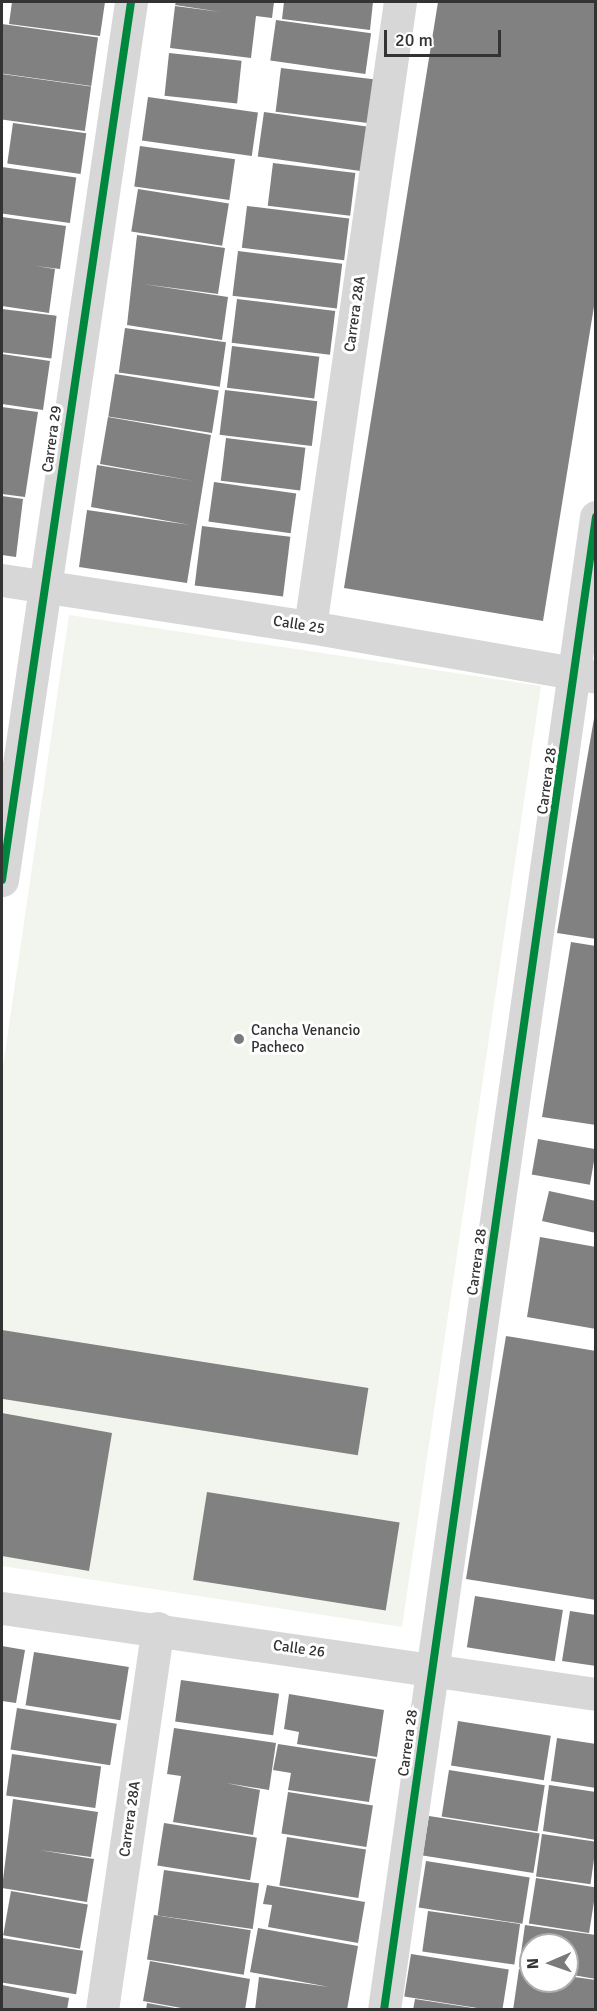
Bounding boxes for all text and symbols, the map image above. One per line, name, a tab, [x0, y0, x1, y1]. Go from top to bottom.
scale bar	[387, 18, 504, 56]
text: 20 m	[395, 29, 433, 51]
street label: Carrera 28A	[341, 275, 369, 353]
street label: Carrera 29	[38, 404, 66, 474]
street label: Calle 25	[272, 612, 326, 638]
street label: Carrera 28	[533, 746, 561, 816]
place label: Cancha Venancio Pacheco	[251, 1021, 360, 1056]
marker: Cancha Venancio Pacheco	[232, 1032, 246, 1046]
street label: Carrera 28	[463, 1227, 491, 1297]
street label: Calle 26	[272, 1636, 326, 1662]
street label: Carrera 28	[394, 1708, 422, 1778]
street label: Carrera 28A	[116, 1780, 144, 1858]
north arrow	[519, 1933, 579, 1993]
text: N	[523, 1958, 543, 1969]

